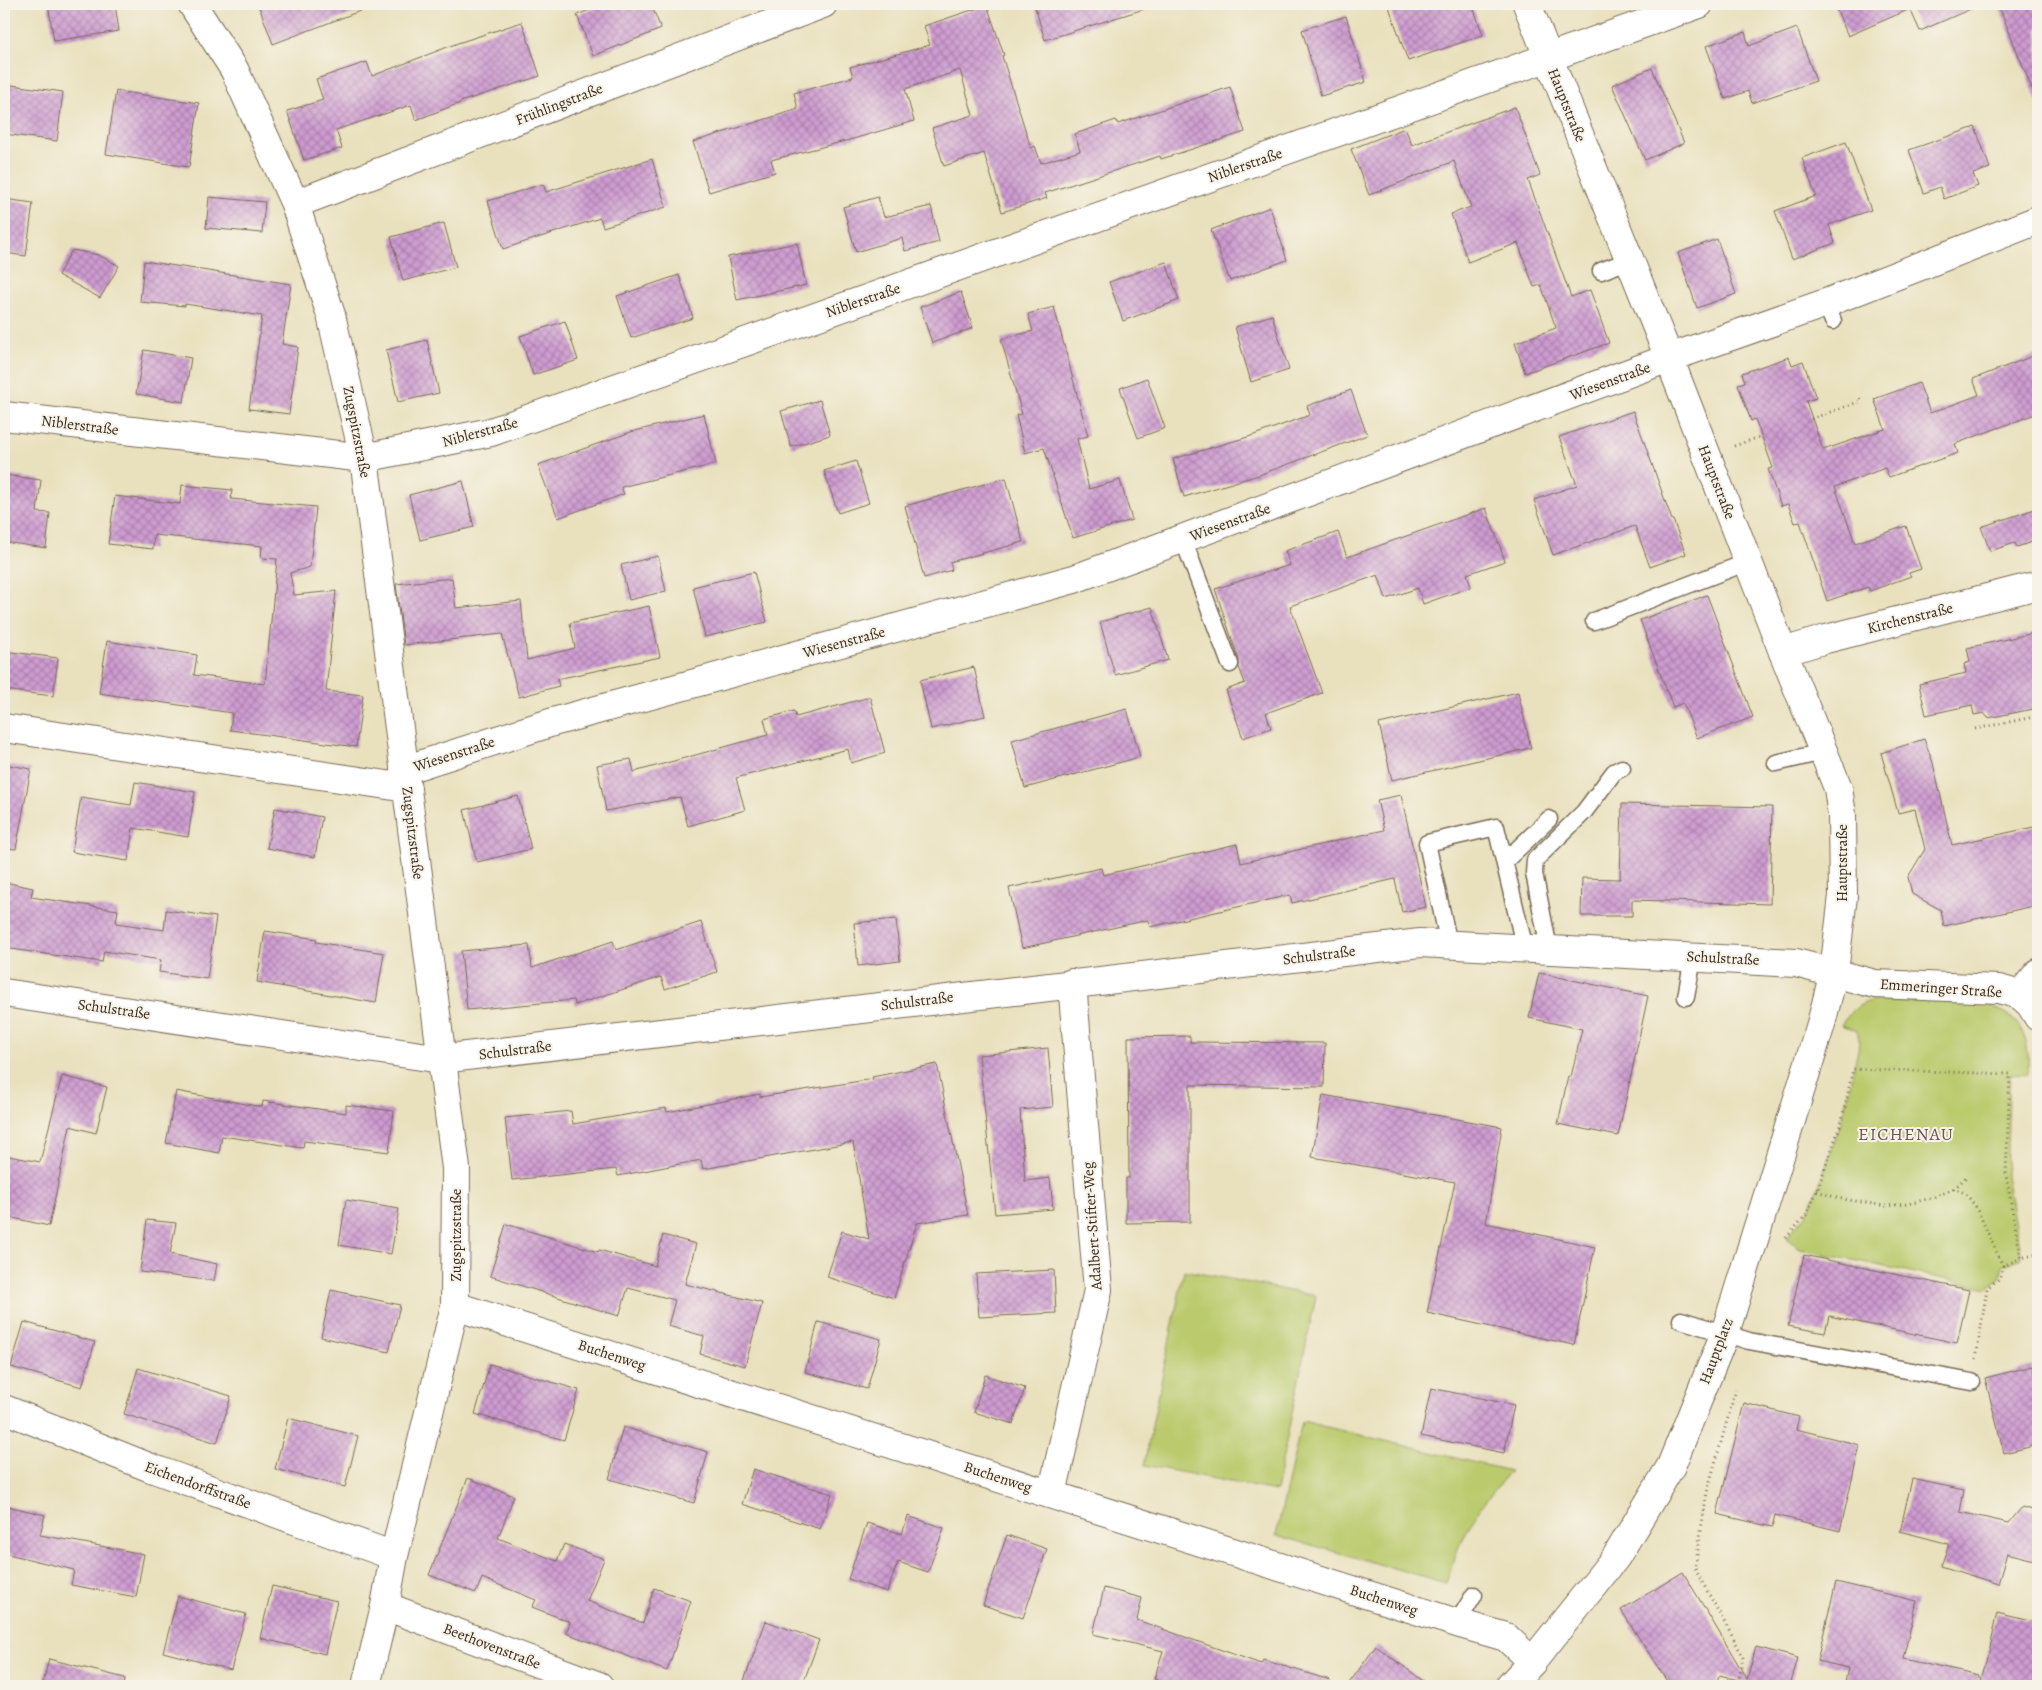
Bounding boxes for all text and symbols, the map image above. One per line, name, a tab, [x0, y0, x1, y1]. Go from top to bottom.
street label: Hauptstraße	[1543, 65, 1591, 145]
street label: Frühlingstraße	[512, 78, 606, 130]
street label: Niblerstraße	[1205, 143, 1285, 187]
street label: Niblerstraße	[823, 278, 903, 322]
street label: Wiesenstraße	[1566, 357, 1653, 405]
street label: Zugspitzstraße	[338, 384, 376, 480]
street label: Niblerstraße	[40, 410, 120, 440]
street label: Niblerstraße	[440, 412, 520, 452]
street label: Hauptstraße	[1694, 442, 1740, 522]
street label: Wiesenstraße	[1186, 498, 1273, 546]
street label: Kirchenstraße	[1865, 598, 1955, 638]
street label: Wiesenstraße	[800, 621, 888, 663]
street label: Wiesenstraße	[410, 731, 498, 777]
street label: Zugspitzstraße	[397, 786, 429, 881]
street label: Hauptstraße	[1832, 824, 1852, 902]
street label: Schulstraße	[1282, 941, 1357, 969]
street label: Schulstraße	[1686, 946, 1760, 970]
street label: Emmeringer Straße	[1879, 974, 2003, 1002]
street label: Schulstraße	[880, 987, 955, 1015]
street label: Schulstraße	[76, 994, 152, 1024]
street label: Schulstraße	[478, 1036, 553, 1064]
district label: EICHENAU	[1858, 1122, 1954, 1146]
street label: Adalbert-Stifter-Weg	[1078, 1161, 1107, 1292]
street label: Zugspitzstraße	[446, 1188, 466, 1282]
street label: Hauptplatz	[1694, 1315, 1738, 1387]
street label: Buchenweg	[575, 1335, 649, 1376]
street label: Eichendorffstraße	[142, 1456, 254, 1514]
street label: Buchenweg	[961, 1457, 1035, 1498]
street label: Buchenweg	[1347, 1580, 1421, 1621]
street label: Beethovenstraße	[440, 1618, 544, 1674]

